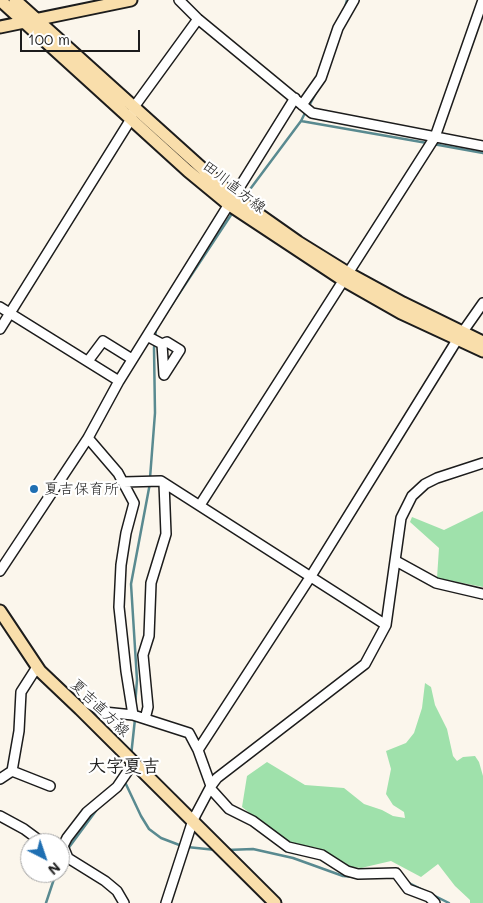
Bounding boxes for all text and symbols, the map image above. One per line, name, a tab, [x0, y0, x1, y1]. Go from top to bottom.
scale bar	[22, 20, 142, 52]
text: 100 m	[28, 29, 70, 49]
street label: 田川直方線	[199, 157, 269, 217]
place label: 夏吉保育所	[44, 480, 119, 498]
marker: 夏吉保育所	[28, 483, 40, 495]
street label: 夏吉直方線	[67, 675, 133, 741]
district label: 大字夏吉	[88, 755, 160, 777]
north arrow	[20, 833, 70, 883]
text: N	[44, 858, 65, 880]

